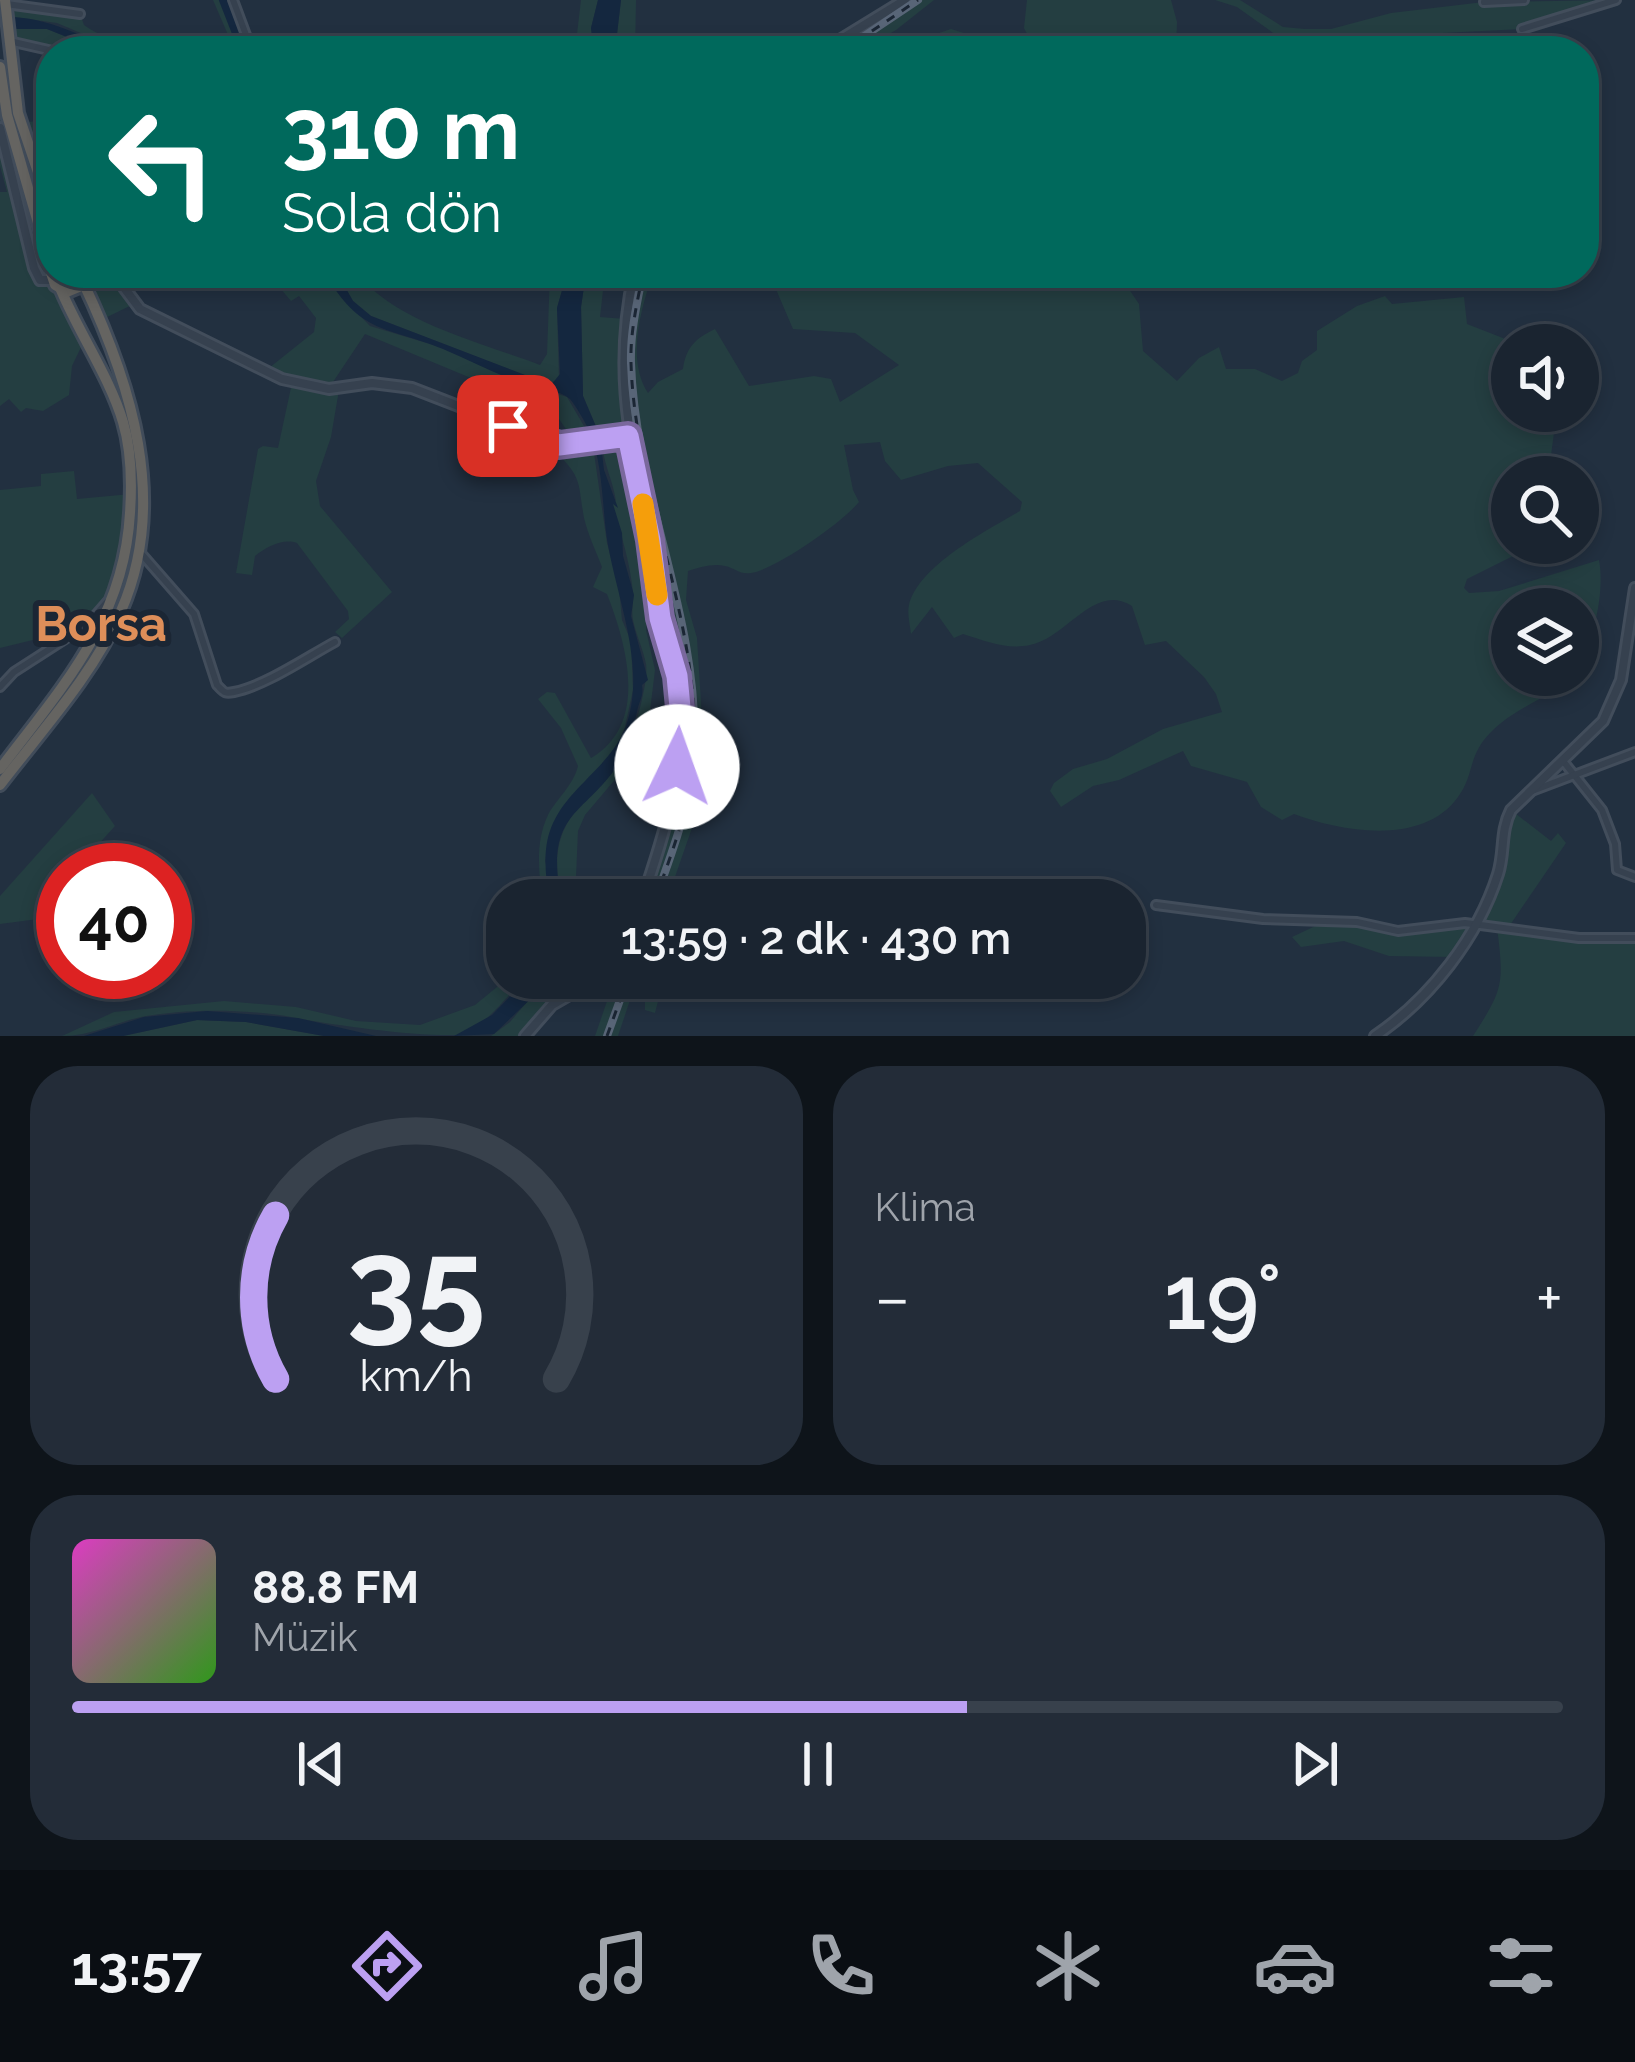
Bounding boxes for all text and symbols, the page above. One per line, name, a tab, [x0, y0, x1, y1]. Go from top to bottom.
text: 310 m	[282, 80, 520, 179]
icon: left	[84, 84, 240, 240]
text: Sola dön	[282, 181, 502, 245]
map controls	[1491, 324, 1599, 696]
button: sound	[1491, 324, 1599, 432]
pin	[457, 375, 559, 477]
icon: arrive	[475, 393, 541, 459]
button: search	[1491, 456, 1599, 564]
button: layers	[1491, 588, 1599, 696]
district label: Borsa	[35, 596, 167, 652]
position arrow	[614, 704, 740, 830]
speed limit sign: 40	[36, 843, 192, 999]
text: 13:59 · 2 dk · 430 m	[621, 912, 1011, 965]
text: Klima	[875, 1184, 976, 1230]
text: 35	[347, 1211, 486, 1357]
text: 19°	[1164, 1244, 1282, 1350]
text: −	[875, 1259, 910, 1336]
text: +	[1536, 1259, 1563, 1336]
text: km/h	[360, 1350, 473, 1400]
text: 88.8 FM	[252, 1561, 419, 1614]
text: Müzik	[252, 1614, 358, 1660]
icon: previous	[288, 1731, 354, 1797]
icon: pause	[785, 1731, 851, 1797]
icon: next	[1282, 1731, 1348, 1797]
icon: directions	[345, 1924, 429, 2008]
icon: music	[572, 1924, 656, 2008]
icon: phone	[799, 1924, 883, 2008]
icon: climate	[1026, 1924, 1110, 2008]
icon: car	[1253, 1924, 1337, 2008]
icon: filters	[1479, 1924, 1563, 2008]
text: 13:57	[71, 1934, 202, 1998]

